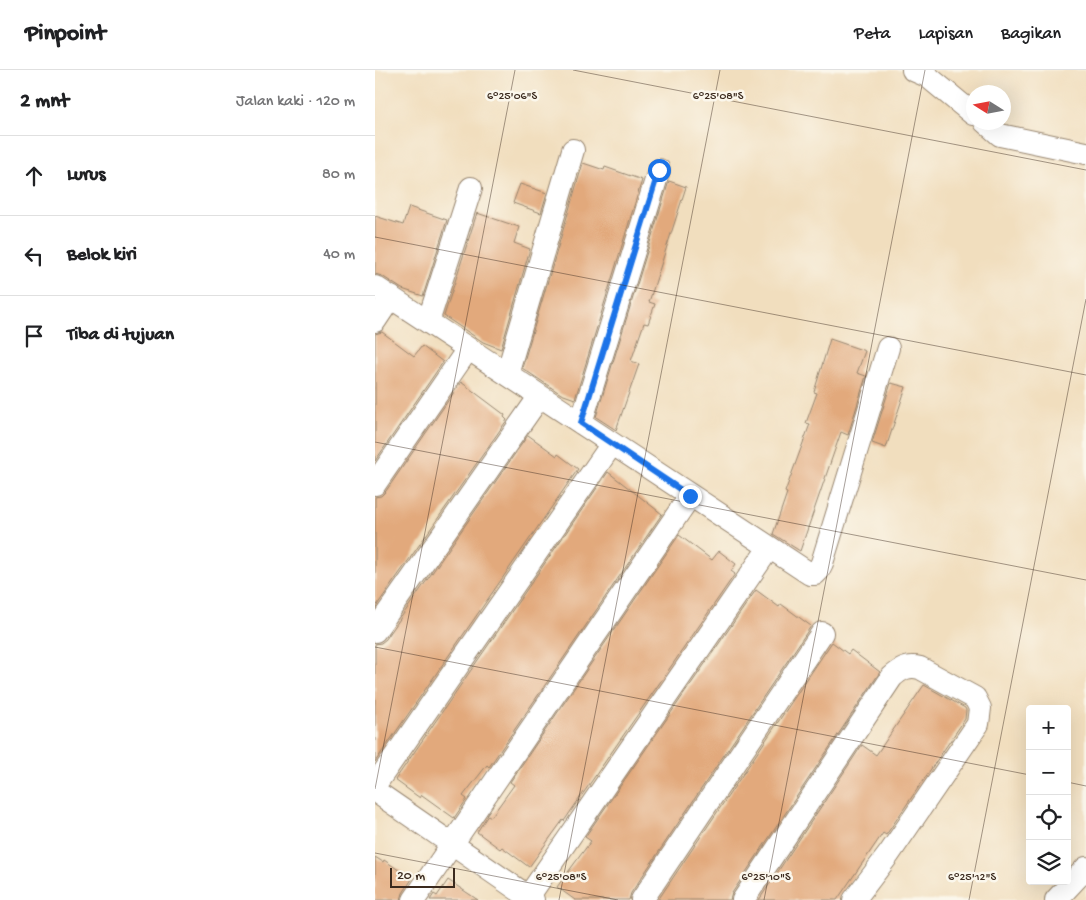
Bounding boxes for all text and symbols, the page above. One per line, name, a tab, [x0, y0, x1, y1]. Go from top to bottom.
text: Pinpoint	[25, 20, 106, 49]
text: Peta	[854, 24, 891, 45]
text: Lapisan	[919, 24, 973, 45]
text: Bagikan	[1001, 24, 1061, 45]
north arrow	[966, 85, 1011, 130]
text: 2 mnt	[20, 90, 69, 115]
text: 6°25'06"S	[487, 90, 538, 104]
text: 6°25'08"S	[693, 90, 744, 104]
text: Jalan kaki · 120 m	[236, 93, 355, 112]
route start	[648, 159, 671, 182]
icon: ahead	[20, 162, 48, 190]
text: Lurus	[67, 164, 106, 187]
text: 80 m	[322, 166, 355, 185]
icon: left	[20, 242, 48, 270]
text: Belok kiri	[67, 244, 137, 267]
text: 40 m	[323, 246, 355, 265]
icon: arrive	[20, 322, 48, 350]
text: Tiba di tujuan	[67, 324, 174, 347]
route end	[679, 485, 702, 508]
map controls	[1026, 705, 1071, 885]
button: +	[1026, 705, 1071, 750]
button: −	[1026, 750, 1071, 795]
button: locate	[1026, 795, 1071, 840]
button: layers	[1026, 840, 1071, 885]
scale bar	[390, 865, 455, 888]
text: 20 m	[397, 868, 425, 885]
text: 6°25'08"S	[536, 871, 587, 885]
text: 6°25'10"S	[742, 871, 791, 885]
text: 6°25'12"S	[948, 871, 996, 885]

